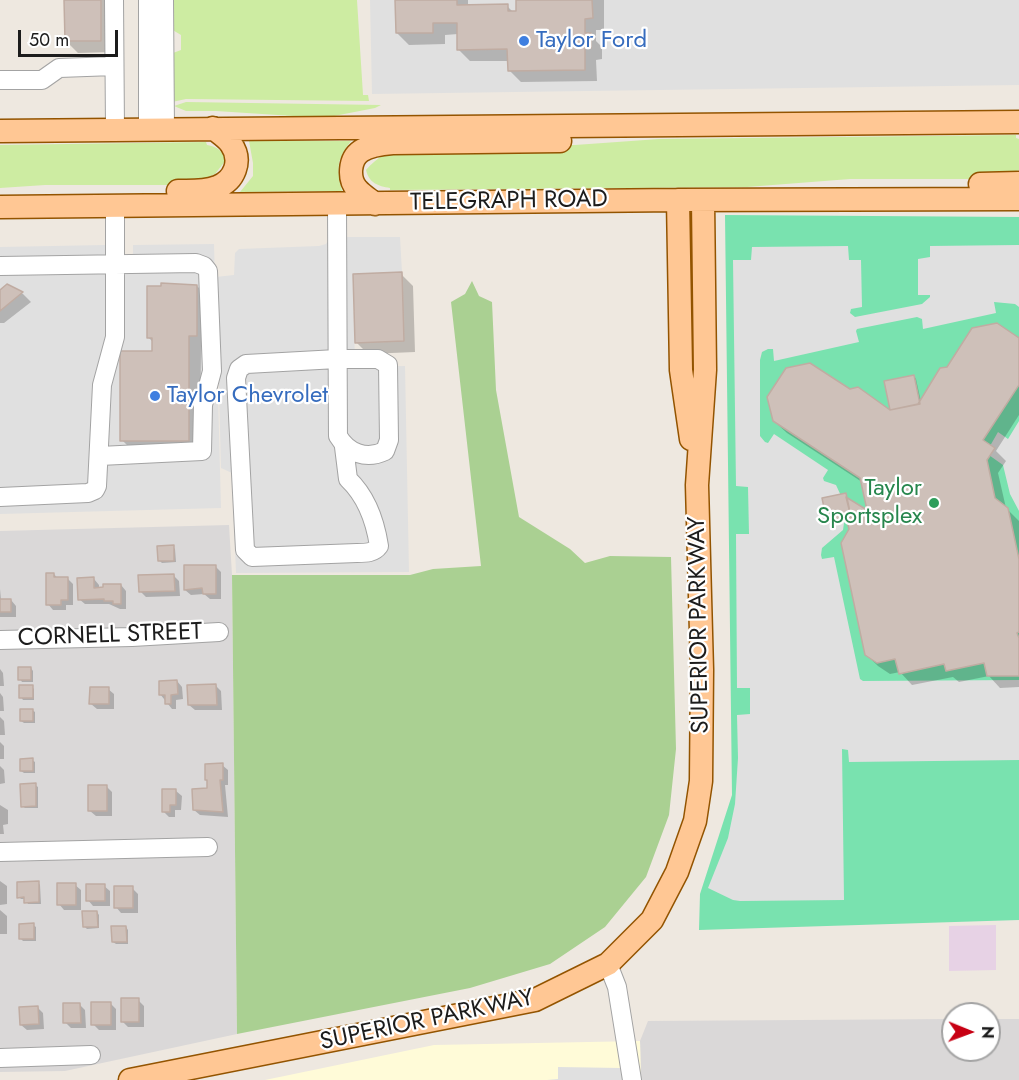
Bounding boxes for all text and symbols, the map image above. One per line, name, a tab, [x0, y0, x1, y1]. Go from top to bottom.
scale bar	[21, 18, 122, 56]
text: 50 m	[29, 27, 69, 53]
place label: Taylor Ford	[536, 27, 647, 55]
marker: Taylor Ford	[517, 34, 531, 48]
street label: TELEGRAPH ROAD	[410, 186, 608, 218]
place label: Taylor Chevrolet	[167, 382, 328, 410]
marker: Taylor Chevrolet	[148, 389, 162, 403]
place label: Taylor Sportsplex	[817, 475, 922, 531]
marker: Taylor Sportsplex	[927, 496, 941, 510]
street label: SUPERIOR PARKWAY	[684, 516, 716, 734]
street label: CORNELL STREET	[17, 618, 203, 654]
street label: SUPERIOR PARKWAY	[318, 984, 536, 1058]
north arrow	[941, 1002, 1001, 1062]
text: N	[976, 1026, 999, 1039]

